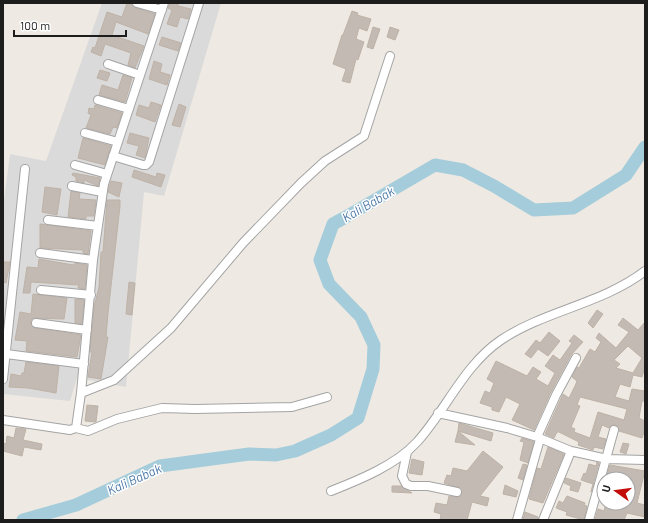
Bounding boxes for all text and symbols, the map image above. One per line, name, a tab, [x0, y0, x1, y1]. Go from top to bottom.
scale bar	[14, 12, 126, 38]
text: 100 m	[20, 18, 50, 32]
water label: Kali Babak	[339, 182, 398, 225]
water label: Kali Babak	[104, 460, 164, 498]
north arrow	[596, 471, 636, 511]
text: U	[599, 483, 613, 493]

